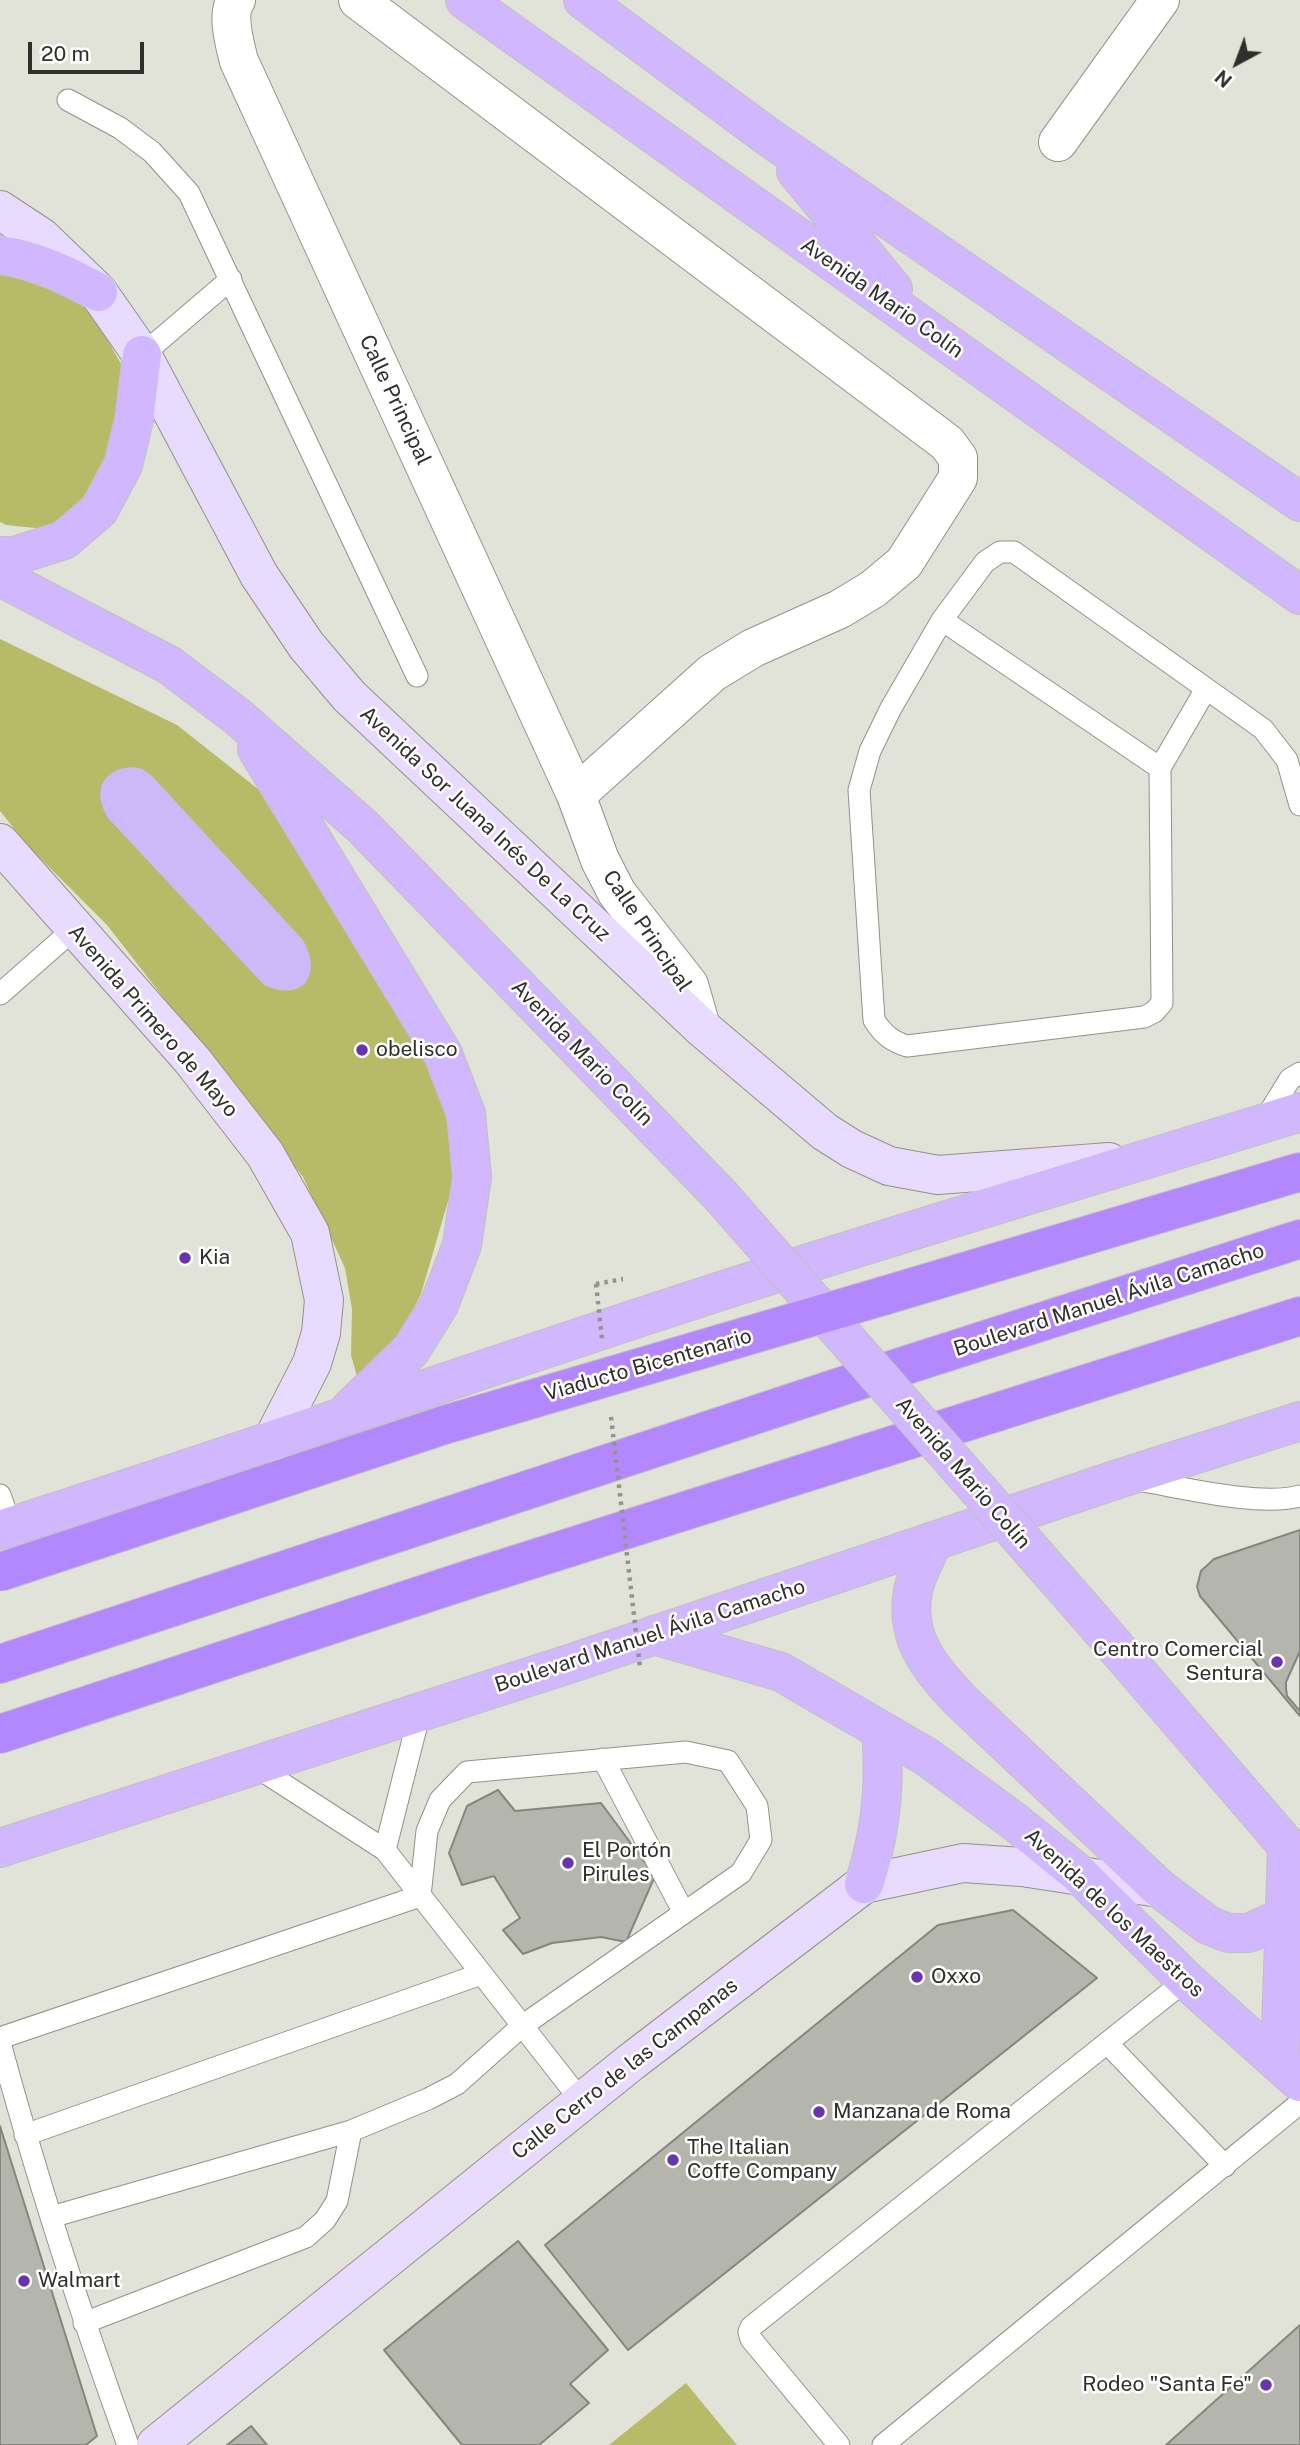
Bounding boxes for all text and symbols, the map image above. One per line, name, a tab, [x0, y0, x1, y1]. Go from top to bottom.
scale bar	[32, 28, 147, 72]
north arrow	[1202, 28, 1272, 98]
text: 20 m	[41, 41, 90, 66]
text: N	[1210, 66, 1236, 92]
street label: Avenida Mario Colín	[796, 232, 968, 364]
street label: Calle Principal	[354, 331, 436, 469]
street label: Avenida Sor Juana Inés De La Cruz	[355, 701, 615, 947]
street label: Calle Principal	[597, 866, 697, 996]
street label: Avenida Primero de Mayo	[63, 920, 243, 1122]
street label: Avenida Mario Colín	[506, 975, 658, 1131]
place label: obelisco	[376, 1037, 458, 1063]
marker: obelisco	[354, 1042, 370, 1058]
street label: Boulevard Manuel Ávila Camacho	[951, 1238, 1267, 1362]
place label: Kia	[199, 1245, 230, 1271]
marker: Kia	[177, 1250, 193, 1266]
street label: Viaducto Bicentenario	[541, 1323, 755, 1407]
street label: Avenida Mario Colín	[890, 1392, 1036, 1554]
street label: Boulevard Manuel Ávila Camacho	[492, 1574, 808, 1698]
place label: Centro Comercial Sentura	[1093, 1637, 1263, 1687]
marker: Centro Comercial Sentura	[1269, 1654, 1285, 1670]
street label: Avenida de los Maestros	[1019, 1823, 1209, 2003]
place label: El Portón Pirules	[582, 1838, 671, 1888]
marker: El Portón Pirules	[560, 1855, 576, 1871]
place label: Oxxo	[931, 1964, 981, 1990]
marker: Oxxo	[909, 1969, 925, 1985]
street label: Calle Cerro de las Campanas	[507, 1973, 743, 2165]
place label: Manzana de Roma	[833, 2099, 1011, 2125]
marker: Manzana de Roma	[811, 2104, 827, 2120]
place label: The Italian Coffe Company	[687, 2135, 837, 2185]
marker: The Italian Coffe Company	[665, 2152, 681, 2168]
place label: Walmart	[38, 2268, 121, 2294]
marker: Walmart	[16, 2273, 32, 2289]
place label: Rodeo "Santa Fe"	[1082, 2372, 1252, 2398]
marker: Rodeo "Santa Fe"	[1258, 2377, 1274, 2393]

